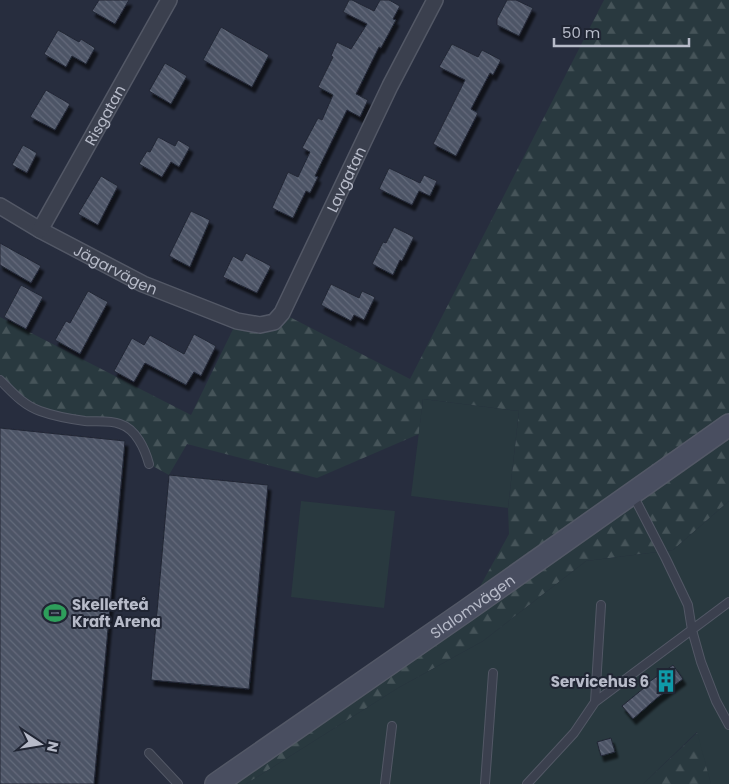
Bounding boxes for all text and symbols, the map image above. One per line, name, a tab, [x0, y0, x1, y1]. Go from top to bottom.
scale bar	[554, 15, 689, 47]
text: 50 m	[562, 22, 600, 43]
street label: Risgatan	[79, 81, 130, 149]
street label: Lavgatan	[321, 143, 370, 215]
street label: Jägarvägen	[70, 239, 161, 299]
street label: Slalomvägen	[426, 569, 519, 643]
place label: Skellefteå Kraft Arena	[72, 594, 161, 632]
sports icon: Skellefteå Kraft Arena	[42, 600, 68, 626]
building icon: Servicehus 6	[653, 668, 679, 694]
place label: Servicehus 6	[551, 671, 649, 692]
north arrow	[15, 719, 65, 769]
text: N	[42, 739, 64, 754]

